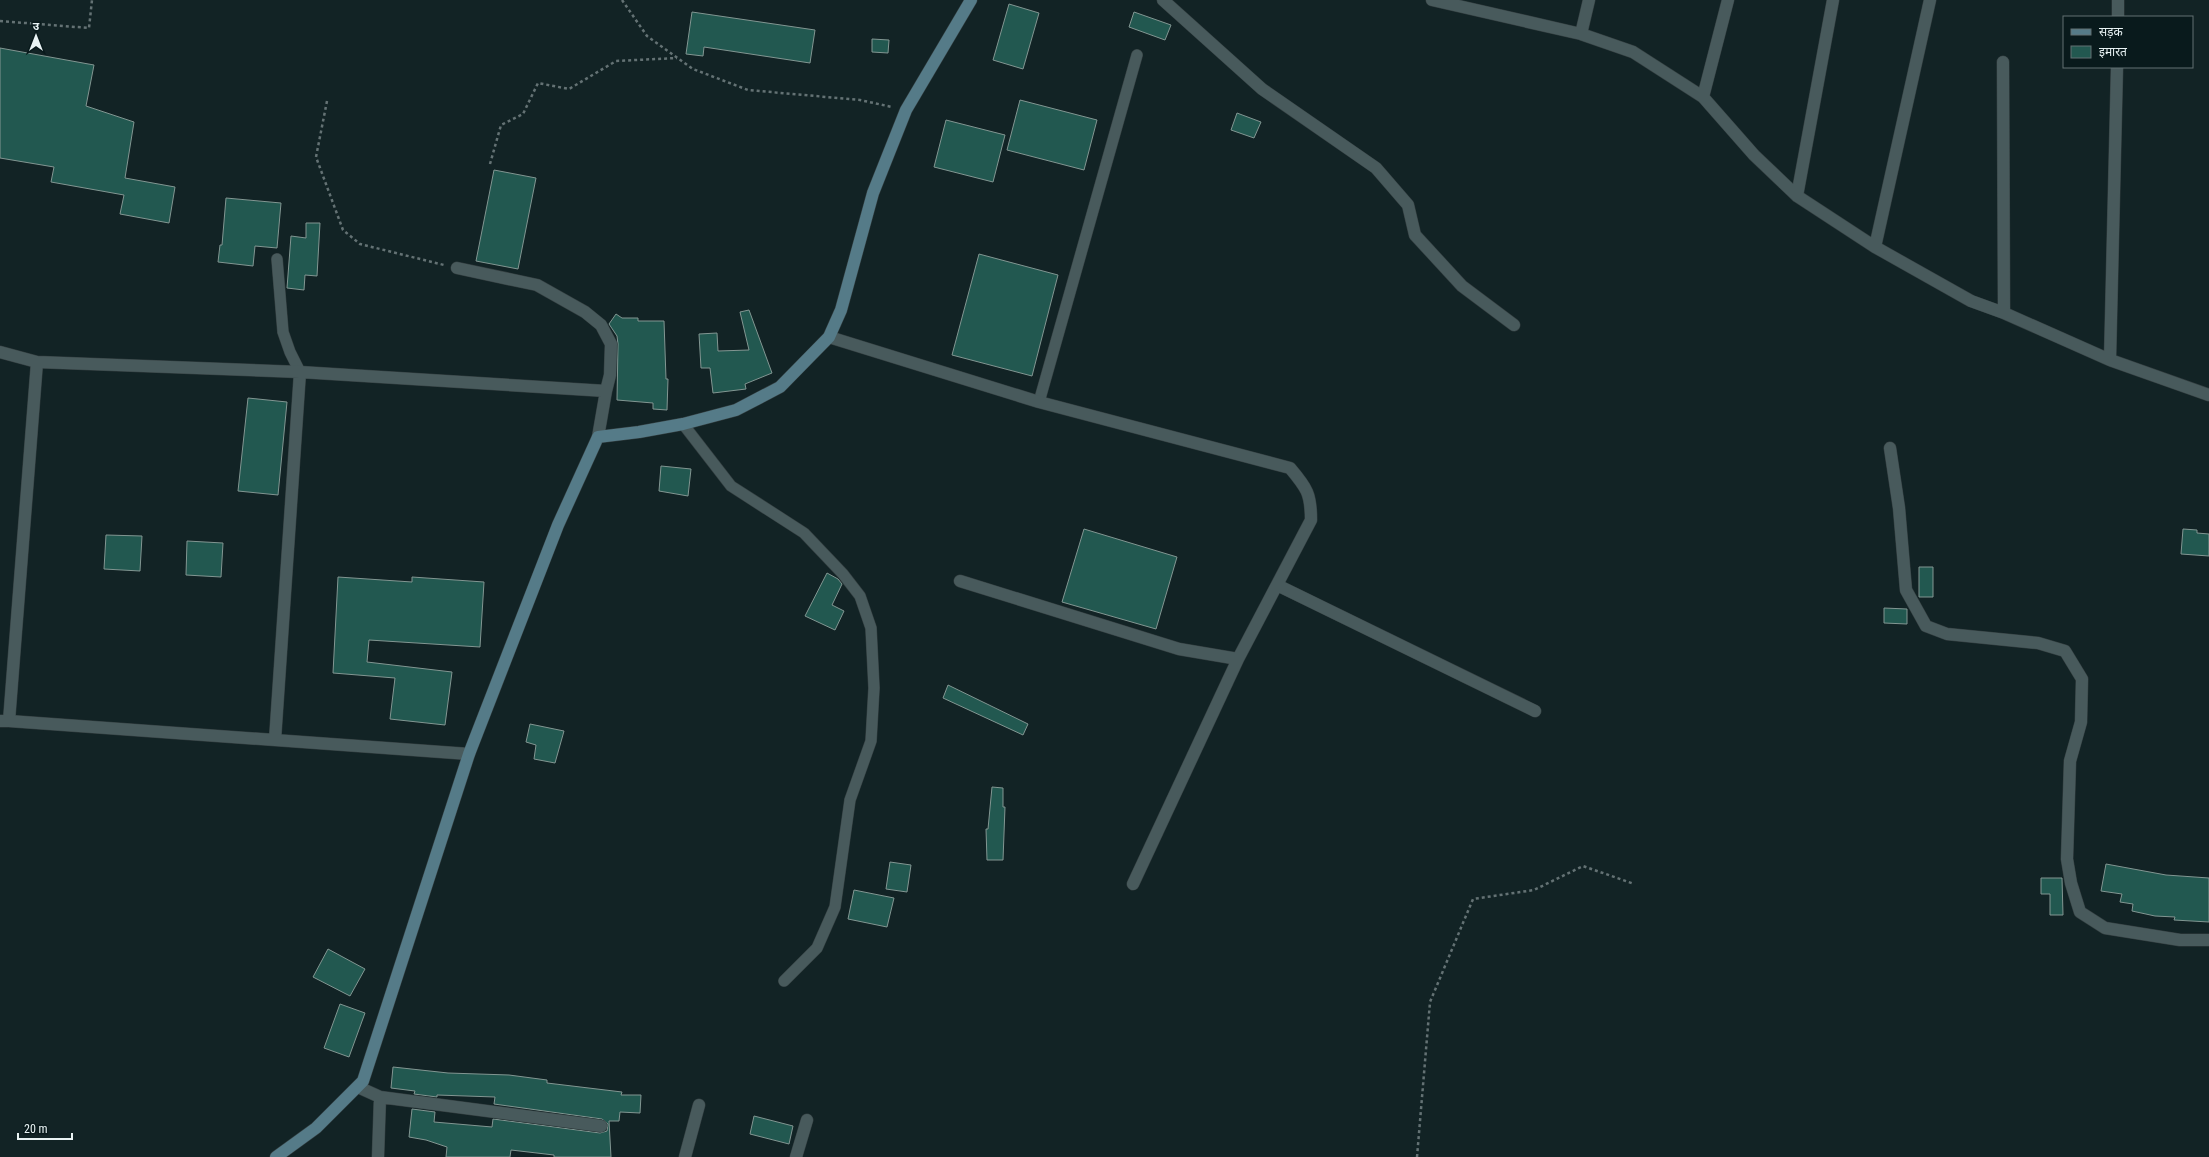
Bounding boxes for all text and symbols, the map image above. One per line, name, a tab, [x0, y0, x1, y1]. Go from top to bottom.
north arrow	[16, 16, 56, 56]
legend	[2063, 16, 2193, 68]
text: उ	[33, 20, 40, 33]
text: सड़क	[2099, 25, 2124, 39]
text: इमारत	[2099, 45, 2128, 59]
scale bar	[18, 1115, 72, 1141]
text: 20 m	[24, 1122, 48, 1136]

